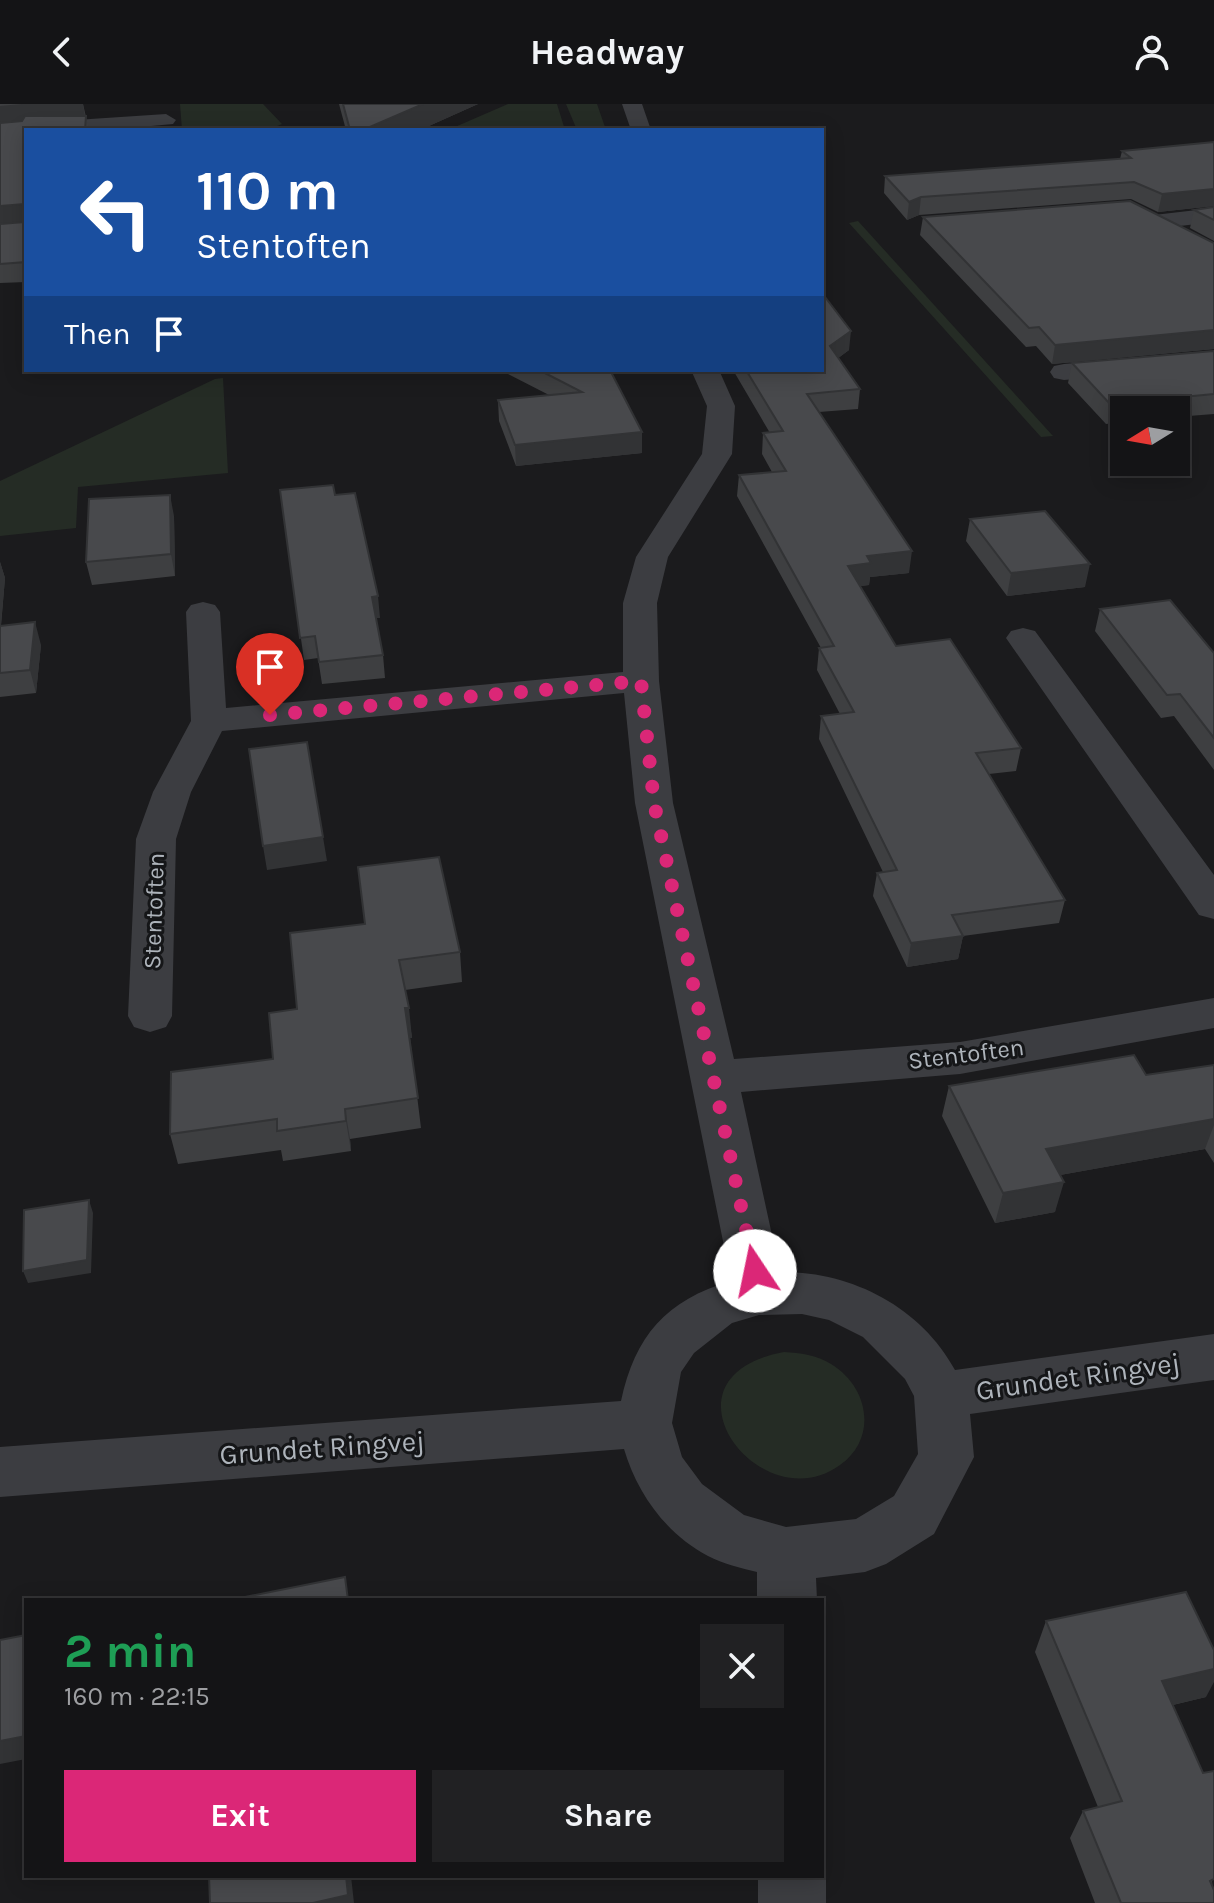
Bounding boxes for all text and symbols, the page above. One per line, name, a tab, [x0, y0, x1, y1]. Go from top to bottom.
icon: back	[40, 30, 84, 74]
icon: person	[1130, 30, 1174, 74]
text: Headway	[530, 31, 684, 73]
text: 110 m	[196, 158, 339, 223]
icon: left	[64, 160, 168, 264]
text: Stentoften	[196, 225, 371, 267]
icon: arrive	[147, 312, 191, 356]
text: Then	[64, 316, 131, 352]
north arrow	[1110, 396, 1190, 476]
map controls	[1110, 396, 1190, 476]
pin	[236, 633, 304, 715]
icon: arrive	[248, 645, 292, 689]
street label: Stentoften	[138, 852, 170, 970]
street label: Stentoften	[906, 1033, 1026, 1075]
position arrow	[713, 1229, 797, 1313]
street label: Grundet Ringvej	[974, 1346, 1182, 1407]
street label: Grundet Ringvej	[218, 1424, 426, 1471]
text: 2 min	[64, 1623, 196, 1679]
button: close	[700, 1624, 784, 1708]
text: 160 m · 22:15	[64, 1681, 210, 1712]
button: Exit	[64, 1770, 416, 1862]
button: Share	[432, 1770, 784, 1862]

